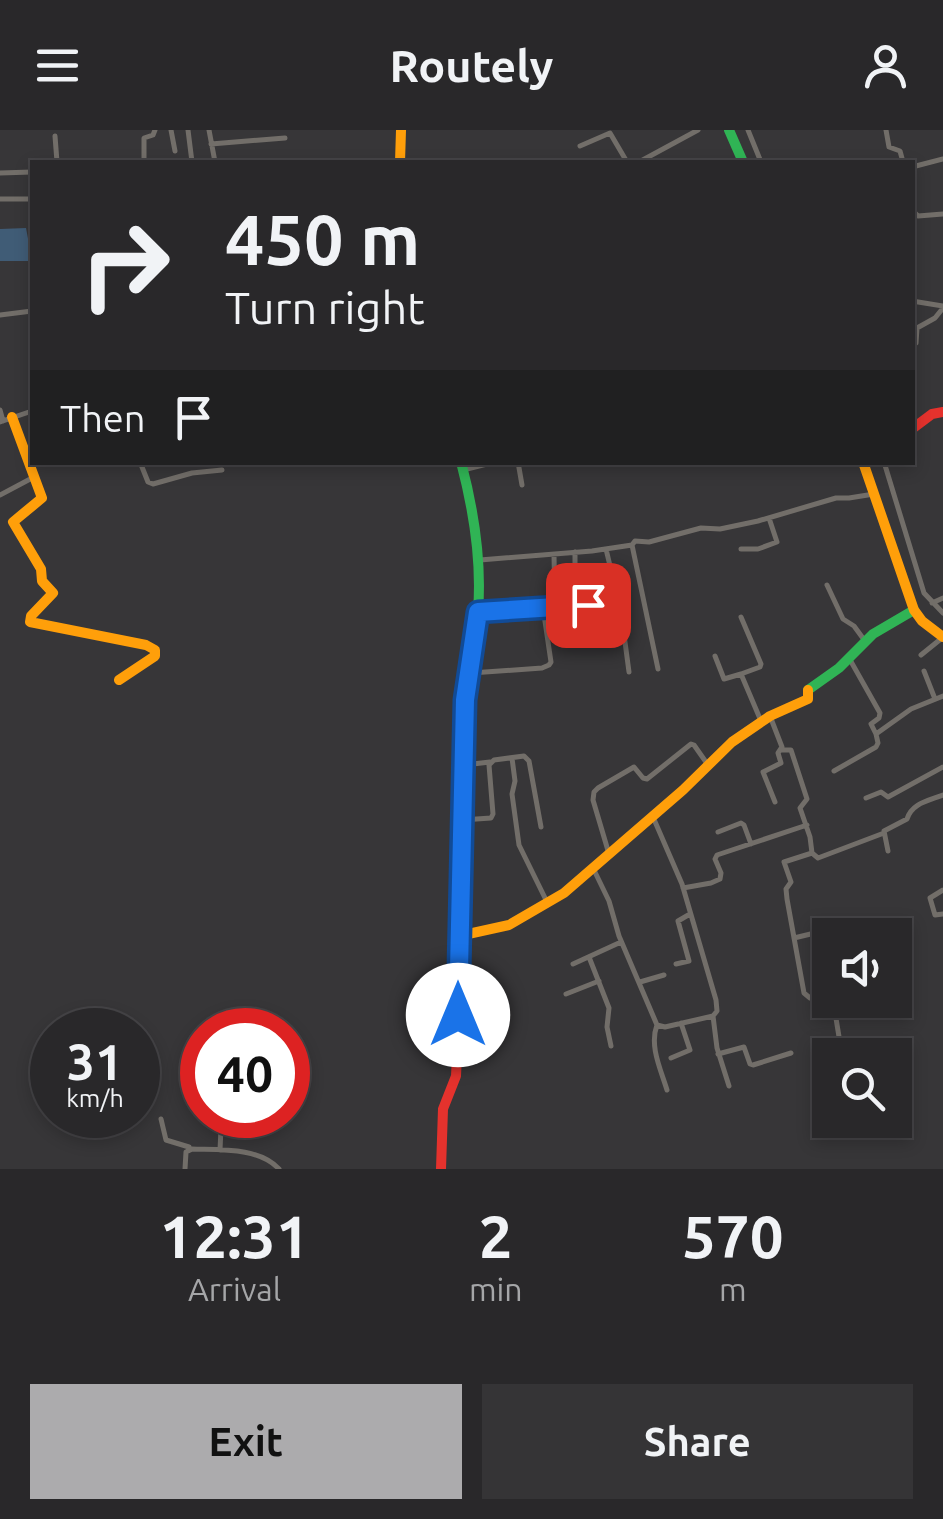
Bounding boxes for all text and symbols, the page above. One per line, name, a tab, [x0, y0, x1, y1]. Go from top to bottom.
icon: menu	[30, 38, 85, 93]
icon: person	[858, 38, 913, 93]
text: Routely	[390, 40, 553, 91]
icon: right	[60, 200, 190, 330]
text: 450 m	[225, 200, 420, 278]
text: Turn right	[225, 282, 425, 333]
icon: arrive	[166, 390, 221, 445]
text: Then	[60, 397, 146, 439]
pin	[546, 563, 631, 648]
icon: arrive	[561, 578, 616, 633]
map controls	[812, 918, 912, 1138]
button: sound	[812, 918, 912, 1018]
position arrow	[406, 963, 510, 1067]
speed limit sign: 40	[180, 1008, 310, 1138]
text: 31	[67, 1033, 123, 1089]
button: search	[812, 1038, 912, 1138]
text: km/h	[66, 1084, 124, 1112]
text: 12:31	[159, 1202, 310, 1269]
text: 2	[479, 1202, 513, 1269]
text: 570	[682, 1202, 784, 1269]
text: Arrival	[188, 1271, 281, 1307]
text: min	[469, 1271, 523, 1307]
text: m	[719, 1271, 747, 1307]
button: Exit	[30, 1384, 462, 1499]
button: Share	[482, 1384, 913, 1499]

